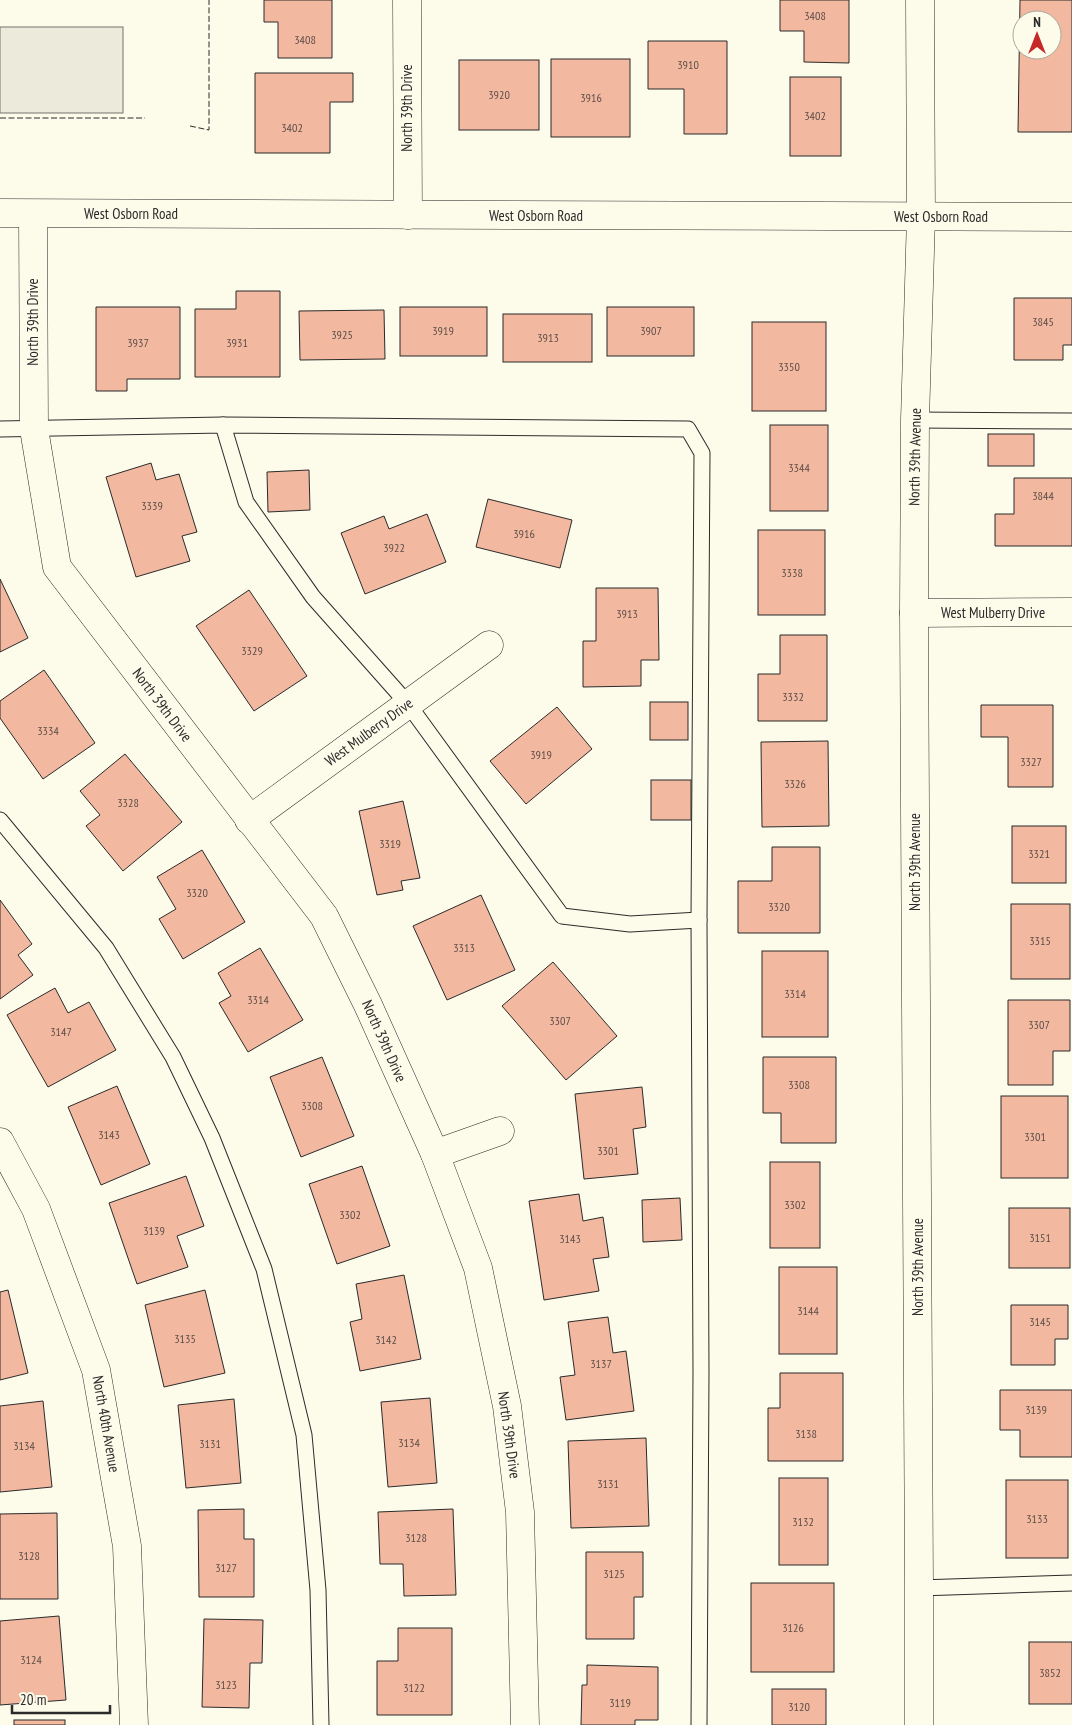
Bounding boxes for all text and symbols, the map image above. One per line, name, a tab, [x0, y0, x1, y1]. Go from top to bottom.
house number: 3408	[804, 8, 826, 23]
north arrow	[1012, 10, 1062, 60]
text: N	[1033, 13, 1041, 31]
house number: 3408	[294, 32, 316, 47]
house number: 3910	[677, 57, 699, 72]
street label: North 39th Drive	[397, 64, 416, 152]
house number: 3920	[488, 87, 510, 102]
house number: 3916	[580, 90, 602, 105]
house number: 3402	[804, 108, 826, 123]
house number: 3402	[281, 120, 303, 135]
street label: West Osborn Road	[84, 204, 178, 223]
street label: West Osborn Road	[489, 206, 583, 225]
street label: West Osborn Road	[894, 207, 988, 226]
street label: North 39th Drive	[23, 278, 42, 366]
house number: 3845	[1032, 314, 1054, 329]
house number: 3919	[432, 323, 454, 338]
house number: 3907	[640, 323, 662, 338]
house number: 3925	[331, 327, 353, 342]
house number: 3913	[537, 330, 559, 345]
house number: 3937	[127, 335, 149, 350]
house number: 3931	[226, 335, 248, 350]
house number: 3350	[778, 359, 800, 374]
street label: North 39th Avenue	[904, 408, 925, 506]
house number: 3344	[788, 460, 810, 475]
house number: 3844	[1032, 488, 1054, 503]
house number: 3339	[141, 498, 163, 513]
house number: 3916	[513, 526, 535, 541]
house number: 3922	[383, 540, 405, 555]
house number: 3338	[781, 565, 803, 580]
street label: West Mulberry Drive	[941, 603, 1045, 622]
house number: 3913	[616, 606, 638, 621]
house number: 3329	[241, 643, 263, 658]
street label: North 39th Drive	[128, 664, 196, 745]
house number: 3332	[782, 689, 804, 704]
street label: West Mulberry Drive	[321, 693, 416, 770]
house number: 3334	[37, 723, 59, 738]
house number: 3919	[530, 747, 552, 762]
house number: 3327	[1020, 754, 1042, 769]
house number: 3326	[784, 776, 806, 791]
house number: 3328	[117, 795, 139, 810]
street label: North 39th Avenue	[905, 813, 924, 911]
house number: 3319	[379, 836, 401, 851]
house number: 3321	[1028, 846, 1050, 861]
house number: 3320	[186, 885, 208, 900]
house number: 3320	[768, 899, 790, 914]
house number: 3315	[1029, 933, 1051, 948]
house number: 3313	[453, 940, 475, 955]
house number: 3314	[784, 986, 806, 1001]
house number: 3314	[247, 992, 269, 1007]
street label: North 39th Drive	[358, 997, 411, 1085]
house number: 3307	[549, 1013, 571, 1028]
house number: 3307	[1028, 1017, 1050, 1032]
house number: 3147	[50, 1024, 72, 1039]
house number: 3308	[788, 1077, 810, 1092]
house number: 3308	[301, 1098, 323, 1113]
house number: 3143	[98, 1127, 120, 1142]
house number: 3301	[1024, 1129, 1046, 1144]
house number: 3301	[597, 1143, 619, 1158]
house number: 3302	[784, 1197, 806, 1212]
house number: 3302	[339, 1207, 361, 1222]
street label: North 39th Avenue	[908, 1218, 927, 1316]
house number: 3139	[143, 1223, 165, 1238]
house number: 3151	[1029, 1230, 1051, 1245]
house number: 3143	[559, 1231, 581, 1246]
house number: 3144	[797, 1303, 819, 1318]
house number: 3145	[1029, 1314, 1051, 1329]
house number: 3135	[174, 1331, 196, 1346]
house number: 3142	[375, 1332, 397, 1347]
house number: 3137	[590, 1356, 612, 1371]
street label: North 40th Avenue	[89, 1374, 124, 1474]
street label: North 39th Drive	[494, 1390, 525, 1480]
house number: 3139	[1025, 1402, 1047, 1417]
house number: 3138	[795, 1426, 817, 1441]
house number: 3134	[398, 1435, 420, 1450]
house number: 3131	[199, 1436, 221, 1451]
house number: 3134	[13, 1438, 35, 1453]
house number: 3131	[597, 1476, 619, 1491]
house number: 3133	[1026, 1511, 1048, 1526]
house number: 3132	[792, 1514, 814, 1529]
house number: 3128	[405, 1530, 427, 1545]
house number: 3128	[18, 1548, 40, 1563]
house number: 3127	[215, 1560, 237, 1575]
house number: 3125	[603, 1566, 625, 1581]
house number: 3126	[782, 1620, 804, 1635]
house number: 3124	[20, 1652, 42, 1667]
house number: 3852	[1039, 1665, 1061, 1680]
house number: 3123	[215, 1677, 237, 1692]
house number: 3122	[403, 1680, 425, 1695]
scale bar	[12, 1682, 110, 1714]
text: 20 m	[20, 1690, 46, 1709]
house number: 3119	[609, 1695, 631, 1710]
house number: 3120	[788, 1699, 810, 1714]

